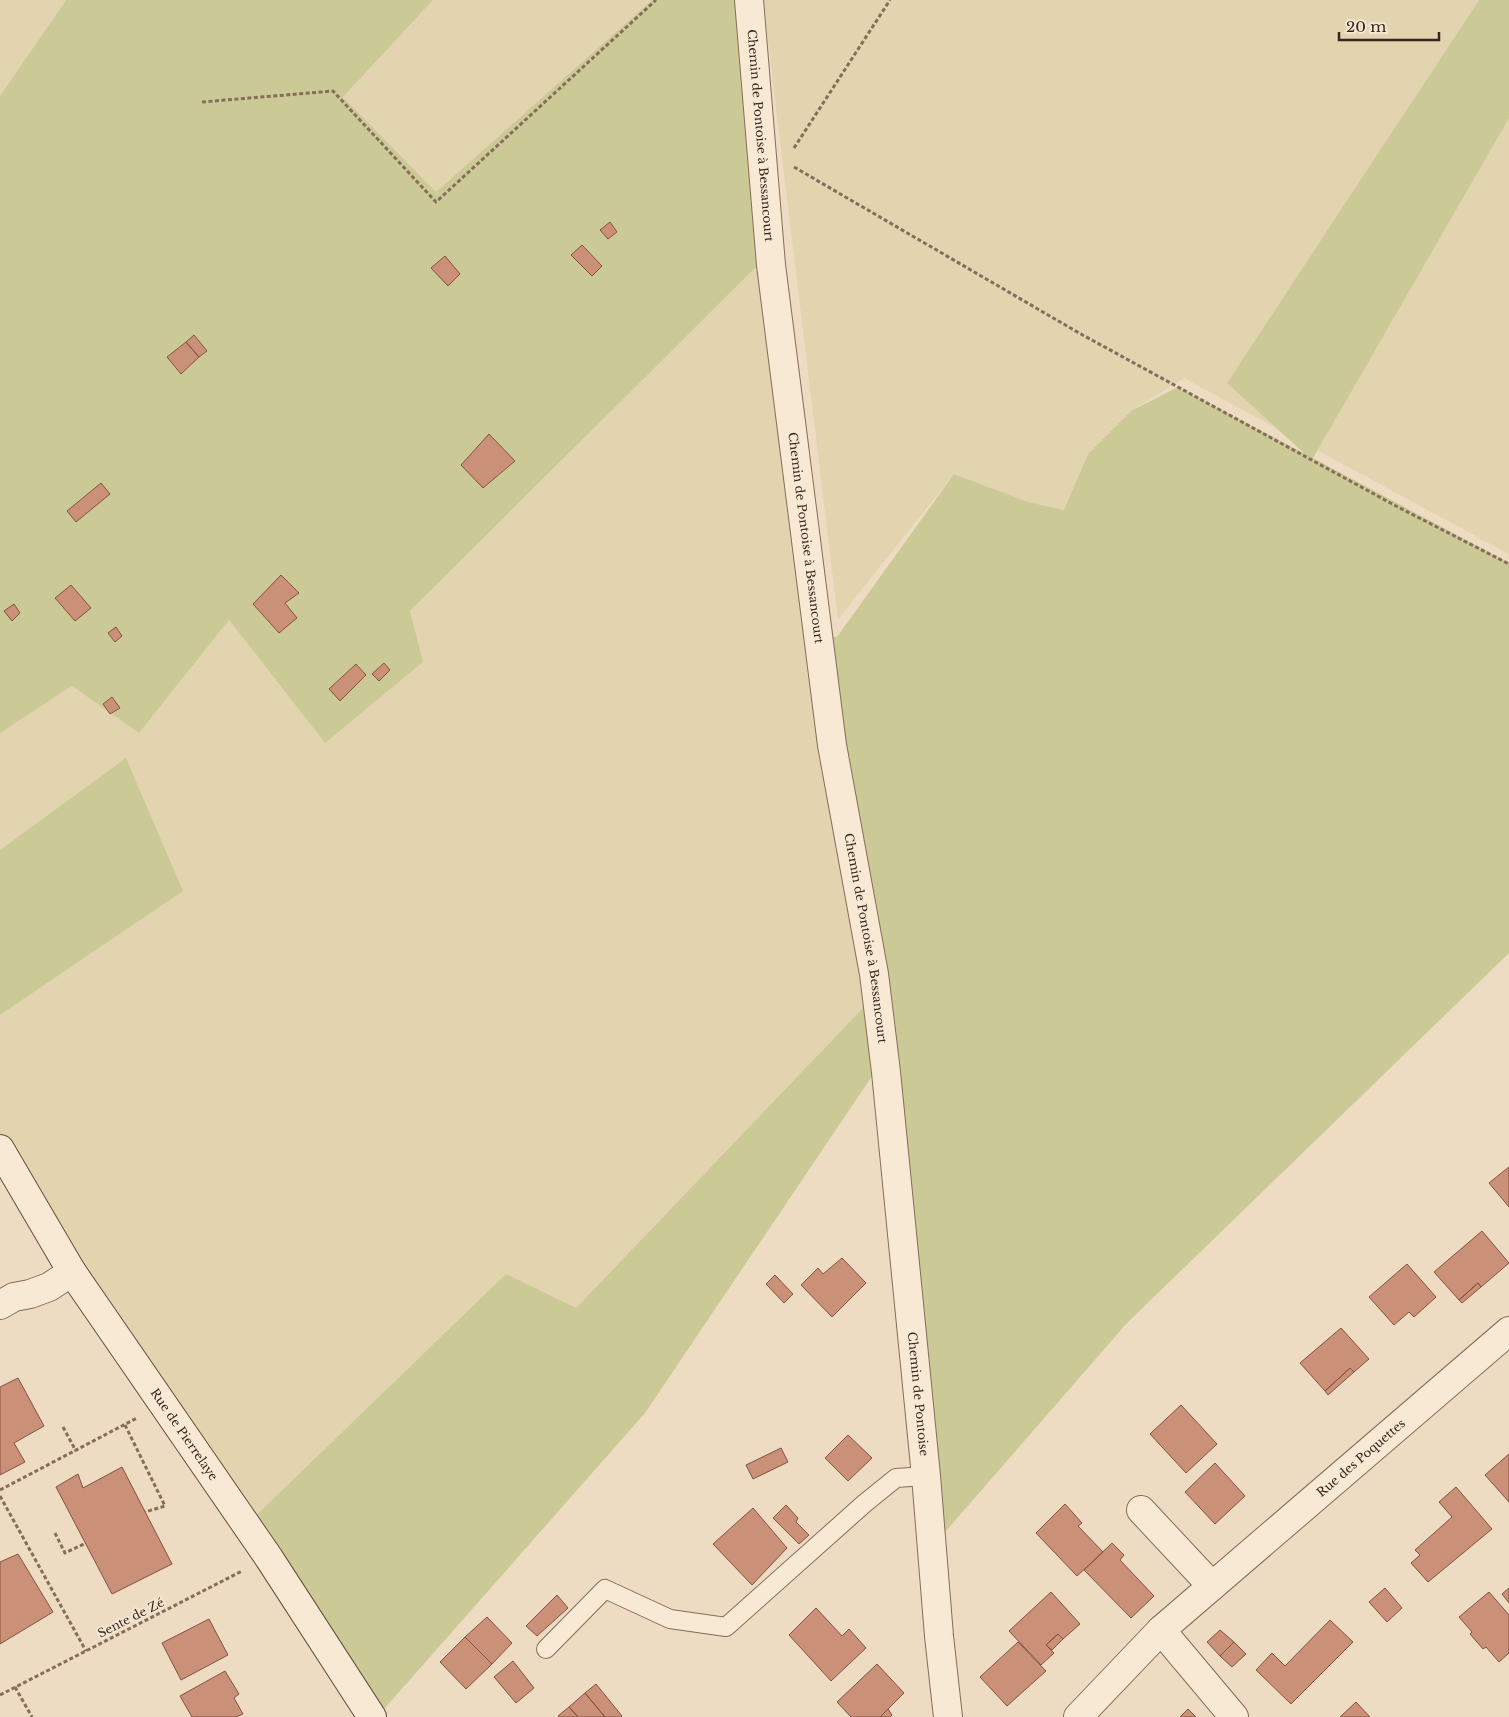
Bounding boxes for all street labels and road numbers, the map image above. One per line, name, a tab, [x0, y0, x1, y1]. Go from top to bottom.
street label: Chemin de Pontoise à Bessancourt	[744, 29, 777, 243]
street label: Chemin de Pontoise à Bessancourt	[785, 431, 827, 645]
street label: Chemin de Pontoise à Bessancourt	[841, 832, 890, 1045]
street label: Chemin de Pontoise	[905, 1331, 932, 1457]
street label: Rue de Pierrelaye	[148, 1385, 221, 1483]
street label: Rue des Poquettes	[1313, 1416, 1408, 1500]
street label: Sente de Zé	[95, 1594, 166, 1641]

